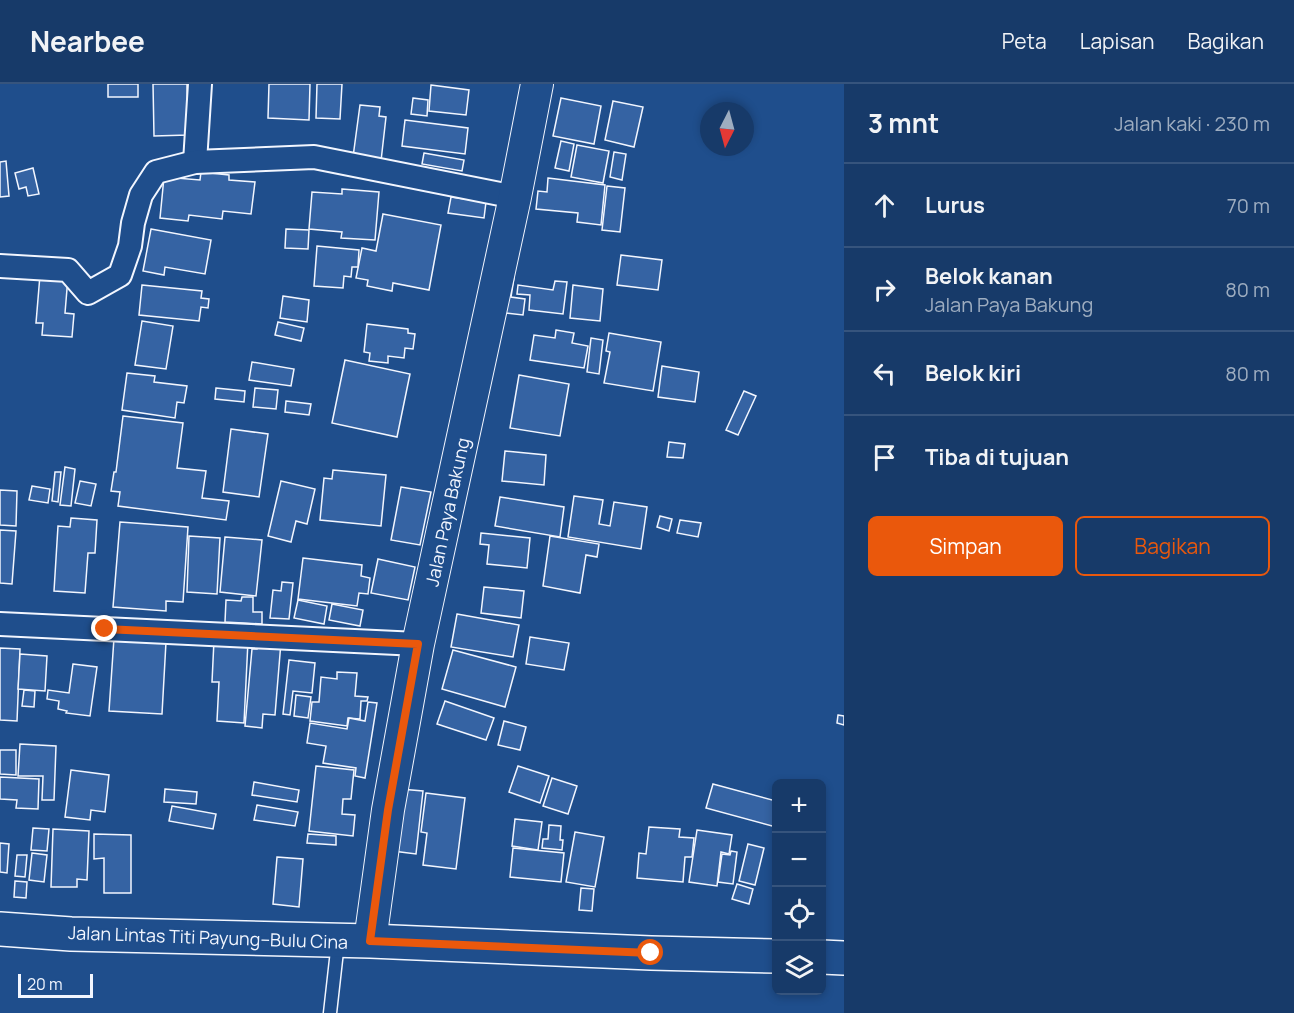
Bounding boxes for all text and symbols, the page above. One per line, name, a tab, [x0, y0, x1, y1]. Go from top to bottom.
text: Nearbee	[30, 22, 145, 60]
text: Peta	[1002, 27, 1047, 55]
text: Lapisan	[1080, 27, 1155, 55]
text: Bagikan	[1188, 27, 1264, 55]
north arrow	[700, 102, 754, 156]
text: 3 mnt	[868, 105, 939, 141]
text: Jalan kaki · 230 m	[1114, 110, 1270, 137]
icon: ahead	[868, 189, 901, 222]
text: Lurus	[925, 190, 985, 220]
text: 70 m	[1227, 192, 1270, 219]
text: Belok kanan	[925, 261, 1053, 291]
icon: right	[868, 273, 901, 306]
text: 80 m	[1225, 276, 1270, 303]
text: Jalan Paya Bakung	[925, 291, 1093, 318]
icon: left	[868, 357, 901, 390]
text: Belok kiri	[925, 358, 1021, 388]
text: 80 m	[1225, 360, 1270, 387]
street label: Jalan Paya Bakung	[420, 435, 474, 589]
icon: arrive	[868, 441, 901, 474]
text: Tiba di tujuan	[925, 442, 1069, 472]
button: Simpan	[868, 516, 1063, 576]
button: Bagikan	[1075, 516, 1270, 576]
route end	[91, 615, 117, 641]
map controls	[772, 779, 826, 995]
button: +	[772, 779, 826, 833]
button: −	[772, 833, 826, 887]
button: locate	[772, 887, 826, 941]
street label: Jalan Lintas Titi Payung–Bulu Cina	[68, 920, 348, 954]
route start	[637, 939, 663, 965]
button: layers	[772, 941, 826, 995]
scale bar	[18, 971, 93, 998]
text: 20 m	[27, 973, 63, 995]

